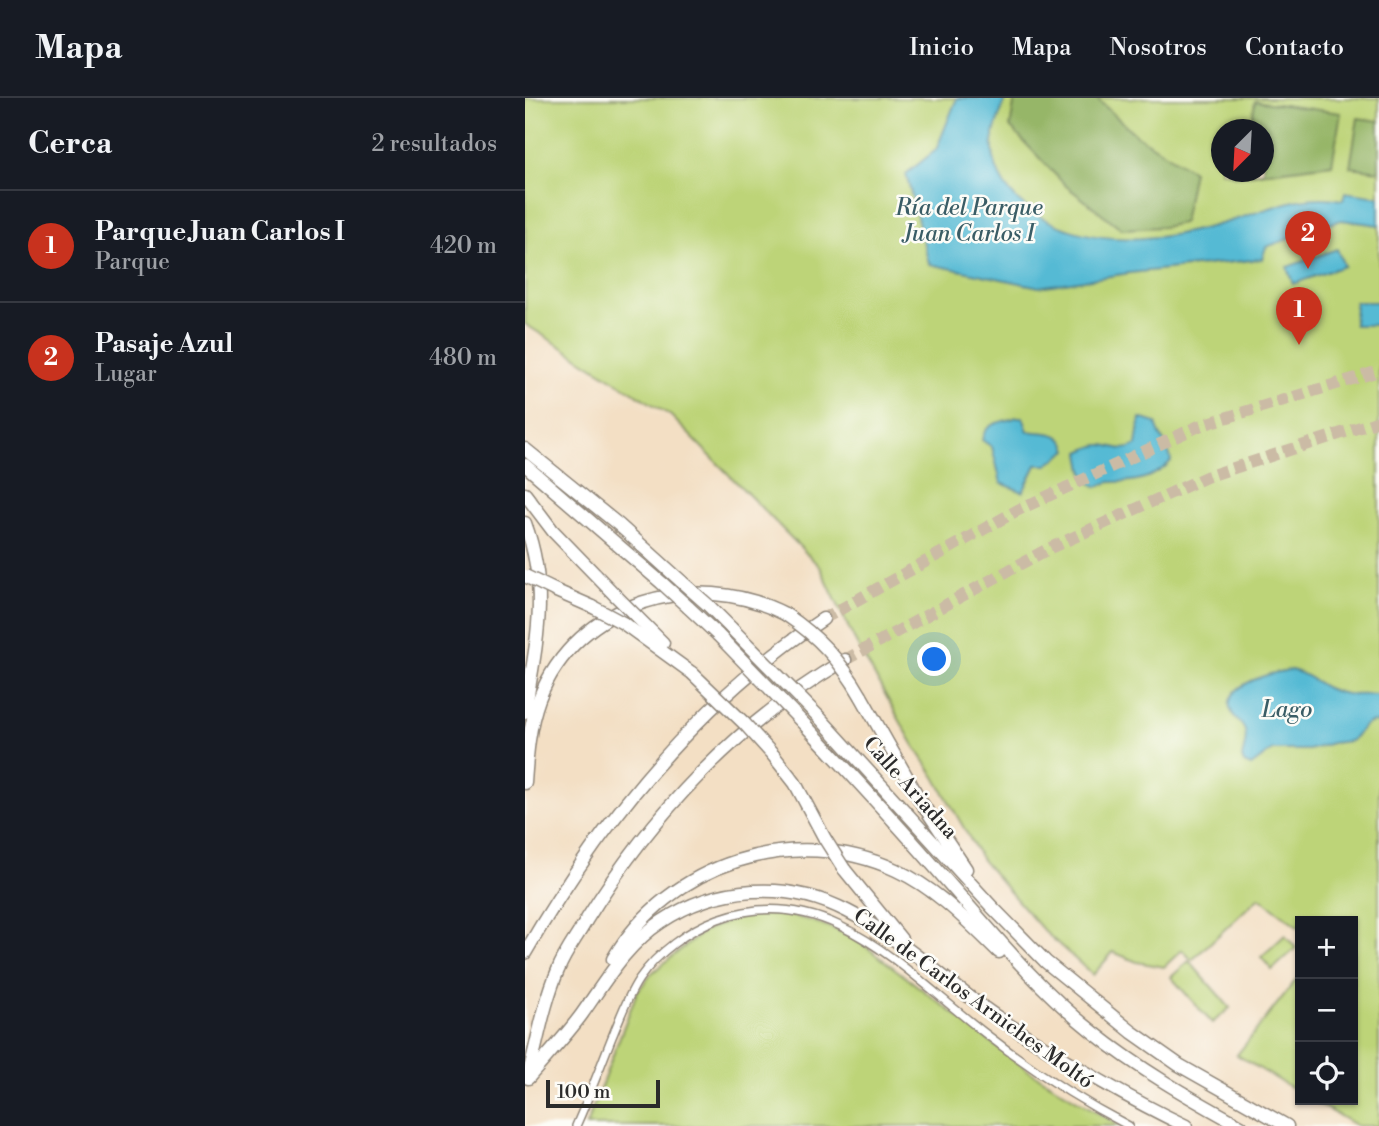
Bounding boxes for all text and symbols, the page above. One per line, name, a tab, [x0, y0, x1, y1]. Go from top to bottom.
text: Mapa	[35, 28, 122, 69]
text: Inicio	[909, 33, 974, 63]
text: Mapa	[1012, 33, 1071, 63]
text: Nosotros	[1109, 33, 1207, 63]
text: Contacto	[1245, 33, 1344, 63]
north arrow	[1211, 119, 1274, 182]
text: Cerca	[28, 125, 112, 163]
text: 2 resultados	[372, 130, 497, 158]
water label: Ría del Parque Juan Carlos I	[894, 194, 1043, 248]
pin: 2	[1285, 211, 1331, 269]
text: Parque Juan Carlos I	[95, 216, 345, 248]
text: 1	[45, 232, 57, 260]
text: 420 m	[430, 232, 497, 260]
text: Parque	[95, 248, 170, 276]
pin: 1	[1276, 287, 1322, 345]
text: Pasaje Azul	[95, 328, 233, 360]
text: 2	[44, 344, 58, 372]
text: 480 m	[429, 344, 497, 372]
text: Lugar	[95, 360, 157, 388]
your location	[917, 642, 951, 676]
water label: Lago	[1261, 696, 1312, 724]
street label: Calle Ariadna	[857, 731, 963, 845]
street label: Calle de Carlos Arniches Moltó	[848, 903, 1098, 1095]
map controls	[1295, 916, 1358, 1105]
button: +	[1295, 916, 1358, 979]
button: −	[1295, 979, 1358, 1042]
button: locate	[1295, 1042, 1358, 1105]
scale bar	[546, 1077, 660, 1109]
text: 100 m	[557, 1080, 610, 1104]

